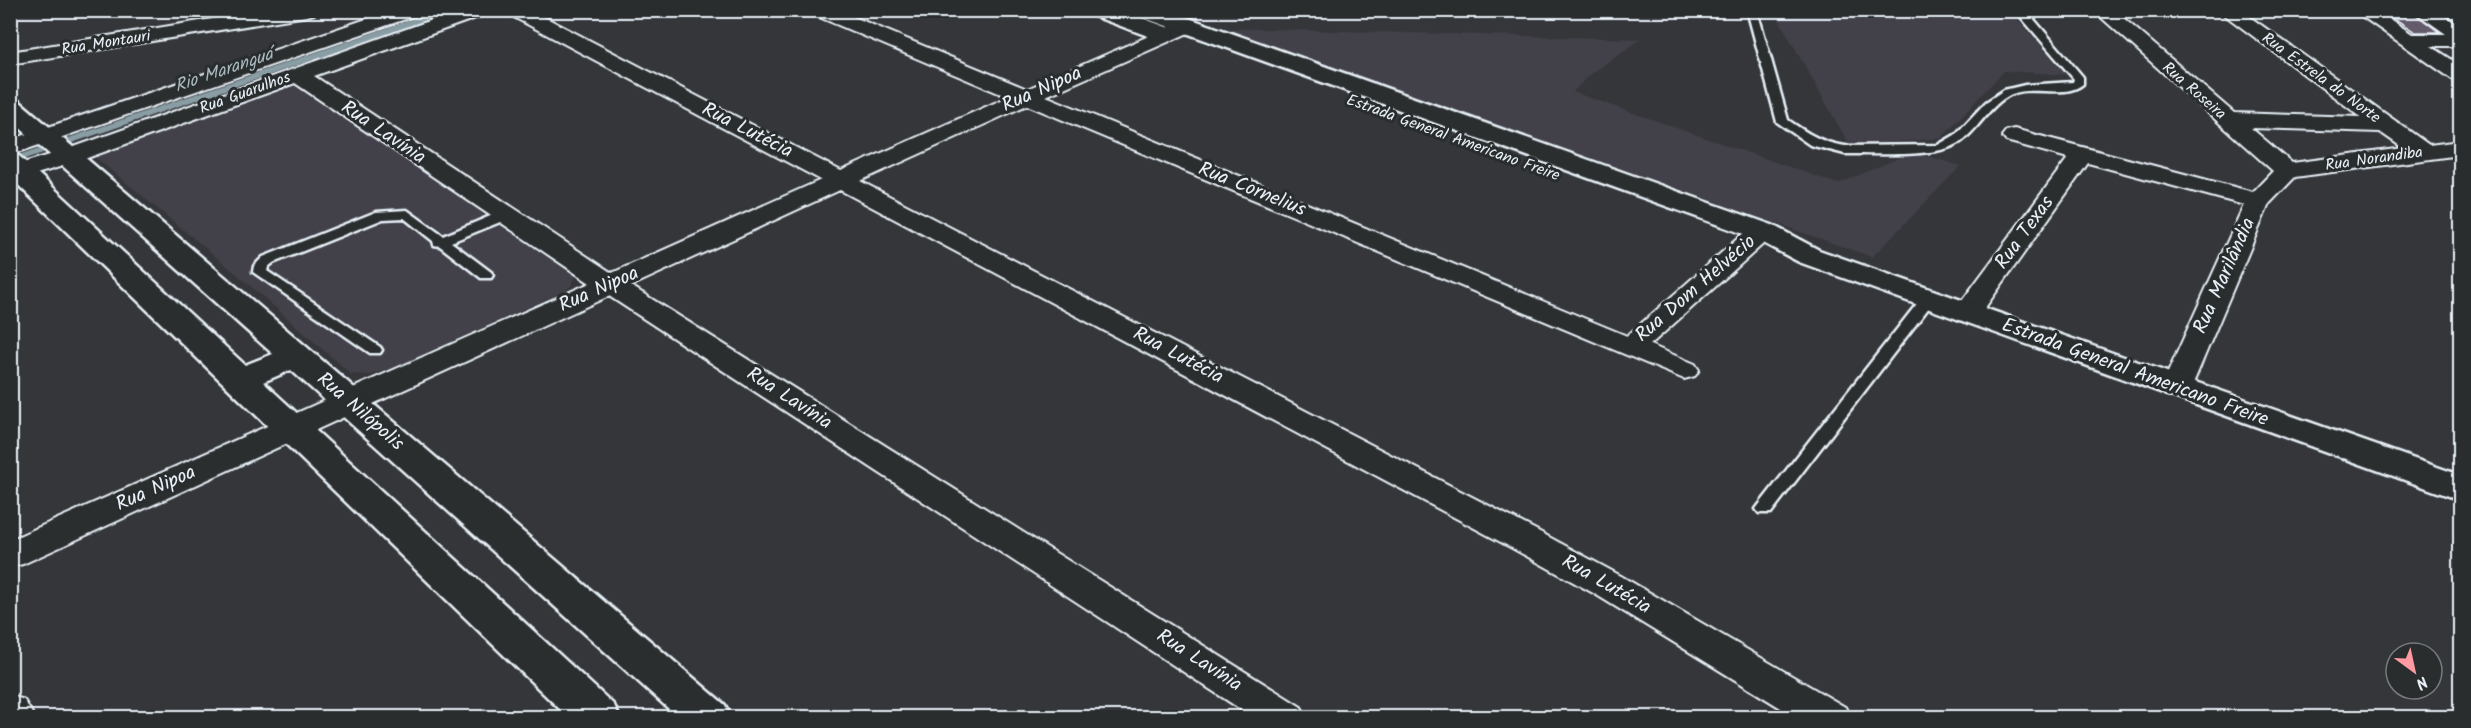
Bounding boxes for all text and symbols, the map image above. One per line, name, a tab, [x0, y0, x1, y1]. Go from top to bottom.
street label: Rua Montauri	[60, 23, 154, 62]
street label: Rua Estrela do Norte	[2256, 26, 2386, 130]
water label: Rio Maranguá	[171, 39, 282, 101]
street label: Rua Roseira	[2156, 56, 2232, 126]
street label: Rua Nipoa	[997, 58, 1087, 122]
street label: Rua Guarulhos	[196, 65, 294, 121]
street label: Estrada General Americano Freire	[1343, 88, 1563, 188]
street label: Rua Lavínia	[334, 93, 432, 173]
street label: Rua Lutécia	[696, 94, 798, 168]
street label: Rua Norandiba	[2324, 140, 2424, 178]
street label: Rua Cornelius	[1193, 154, 1311, 226]
street label: Rua Texas	[1987, 189, 2063, 277]
street label: Rua Marilândia	[2185, 213, 2265, 339]
street label: Rua Dom Helvécio	[1628, 227, 1764, 351]
street label: Rua Nipoa	[554, 258, 644, 322]
street label: Estrada General Americano Freire	[1997, 310, 2273, 436]
street label: Rua Lutécia	[1127, 319, 1229, 393]
street label: Rua Lavínia	[740, 359, 838, 439]
street label: Rua Nilópolis	[309, 365, 412, 460]
street label: Rua Nipoa	[111, 457, 201, 521]
street label: Rua Lutécia	[1555, 546, 1657, 624]
street label: Rua Lavínia	[1150, 621, 1248, 701]
north arrow	[2384, 641, 2444, 701]
text: N	[2410, 669, 2432, 696]

